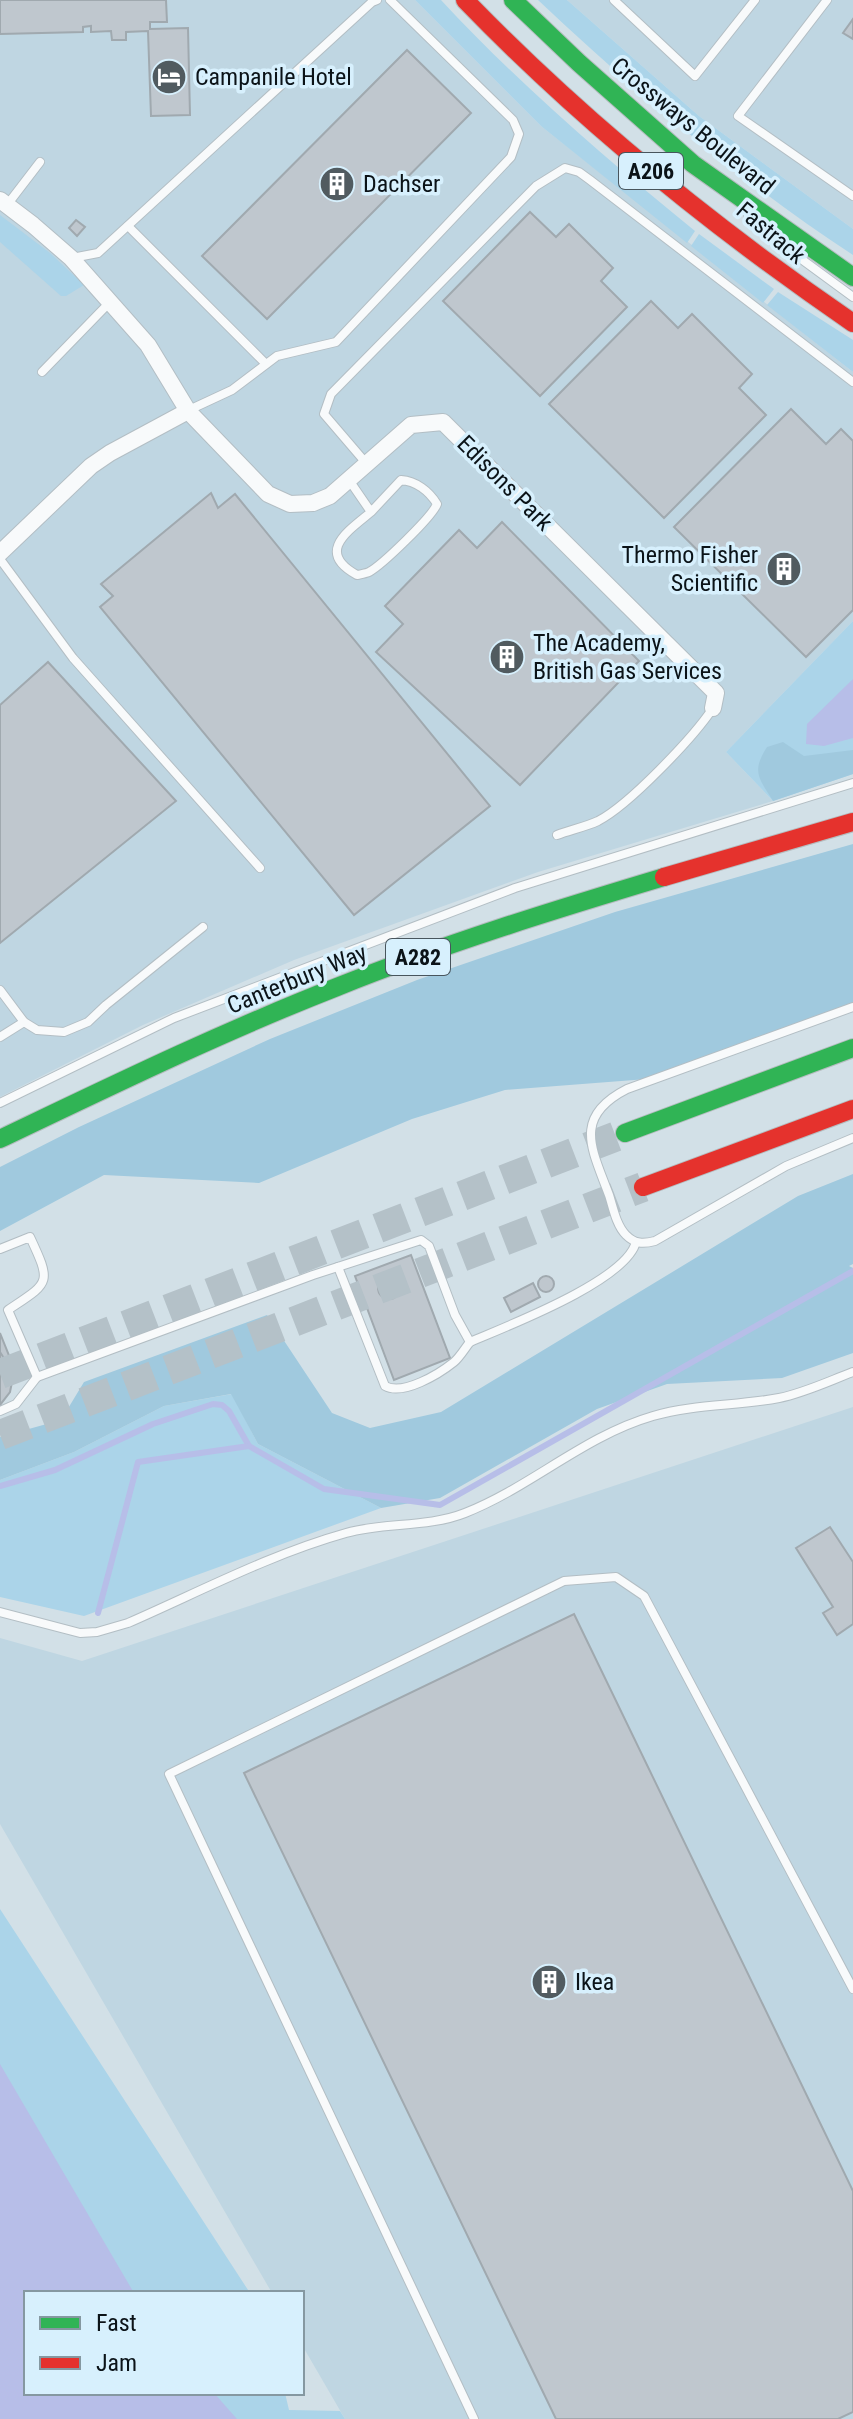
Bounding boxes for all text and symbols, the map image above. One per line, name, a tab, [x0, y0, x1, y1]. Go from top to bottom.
street label: Crossways Boulevard	[606, 52, 780, 200]
hotel icon: Campanile Hotel	[150, 58, 188, 96]
place label: Campanile Hotel	[195, 63, 352, 91]
road number: A206	[619, 153, 683, 189]
building icon: Dachser	[318, 165, 356, 203]
place label: Dachser	[363, 170, 440, 198]
street label: Fastrack	[731, 196, 811, 270]
street label: Edisons Park	[452, 430, 559, 537]
place label: Thermo Fisher Scientific	[622, 541, 758, 597]
building icon: Thermo Fisher Scientific	[765, 550, 803, 588]
place label: The Academy, British Gas Services	[533, 629, 722, 685]
building icon: The Academy, British Gas Services	[488, 638, 526, 676]
street label: Canterbury Way	[223, 938, 371, 1020]
road number: A282	[386, 939, 450, 975]
building icon: Ikea	[530, 1963, 568, 2001]
place label: Ikea	[575, 1968, 614, 1996]
legend	[24, 2291, 304, 2395]
text: Fast	[96, 2309, 137, 2337]
text: Jam	[96, 2349, 137, 2377]

